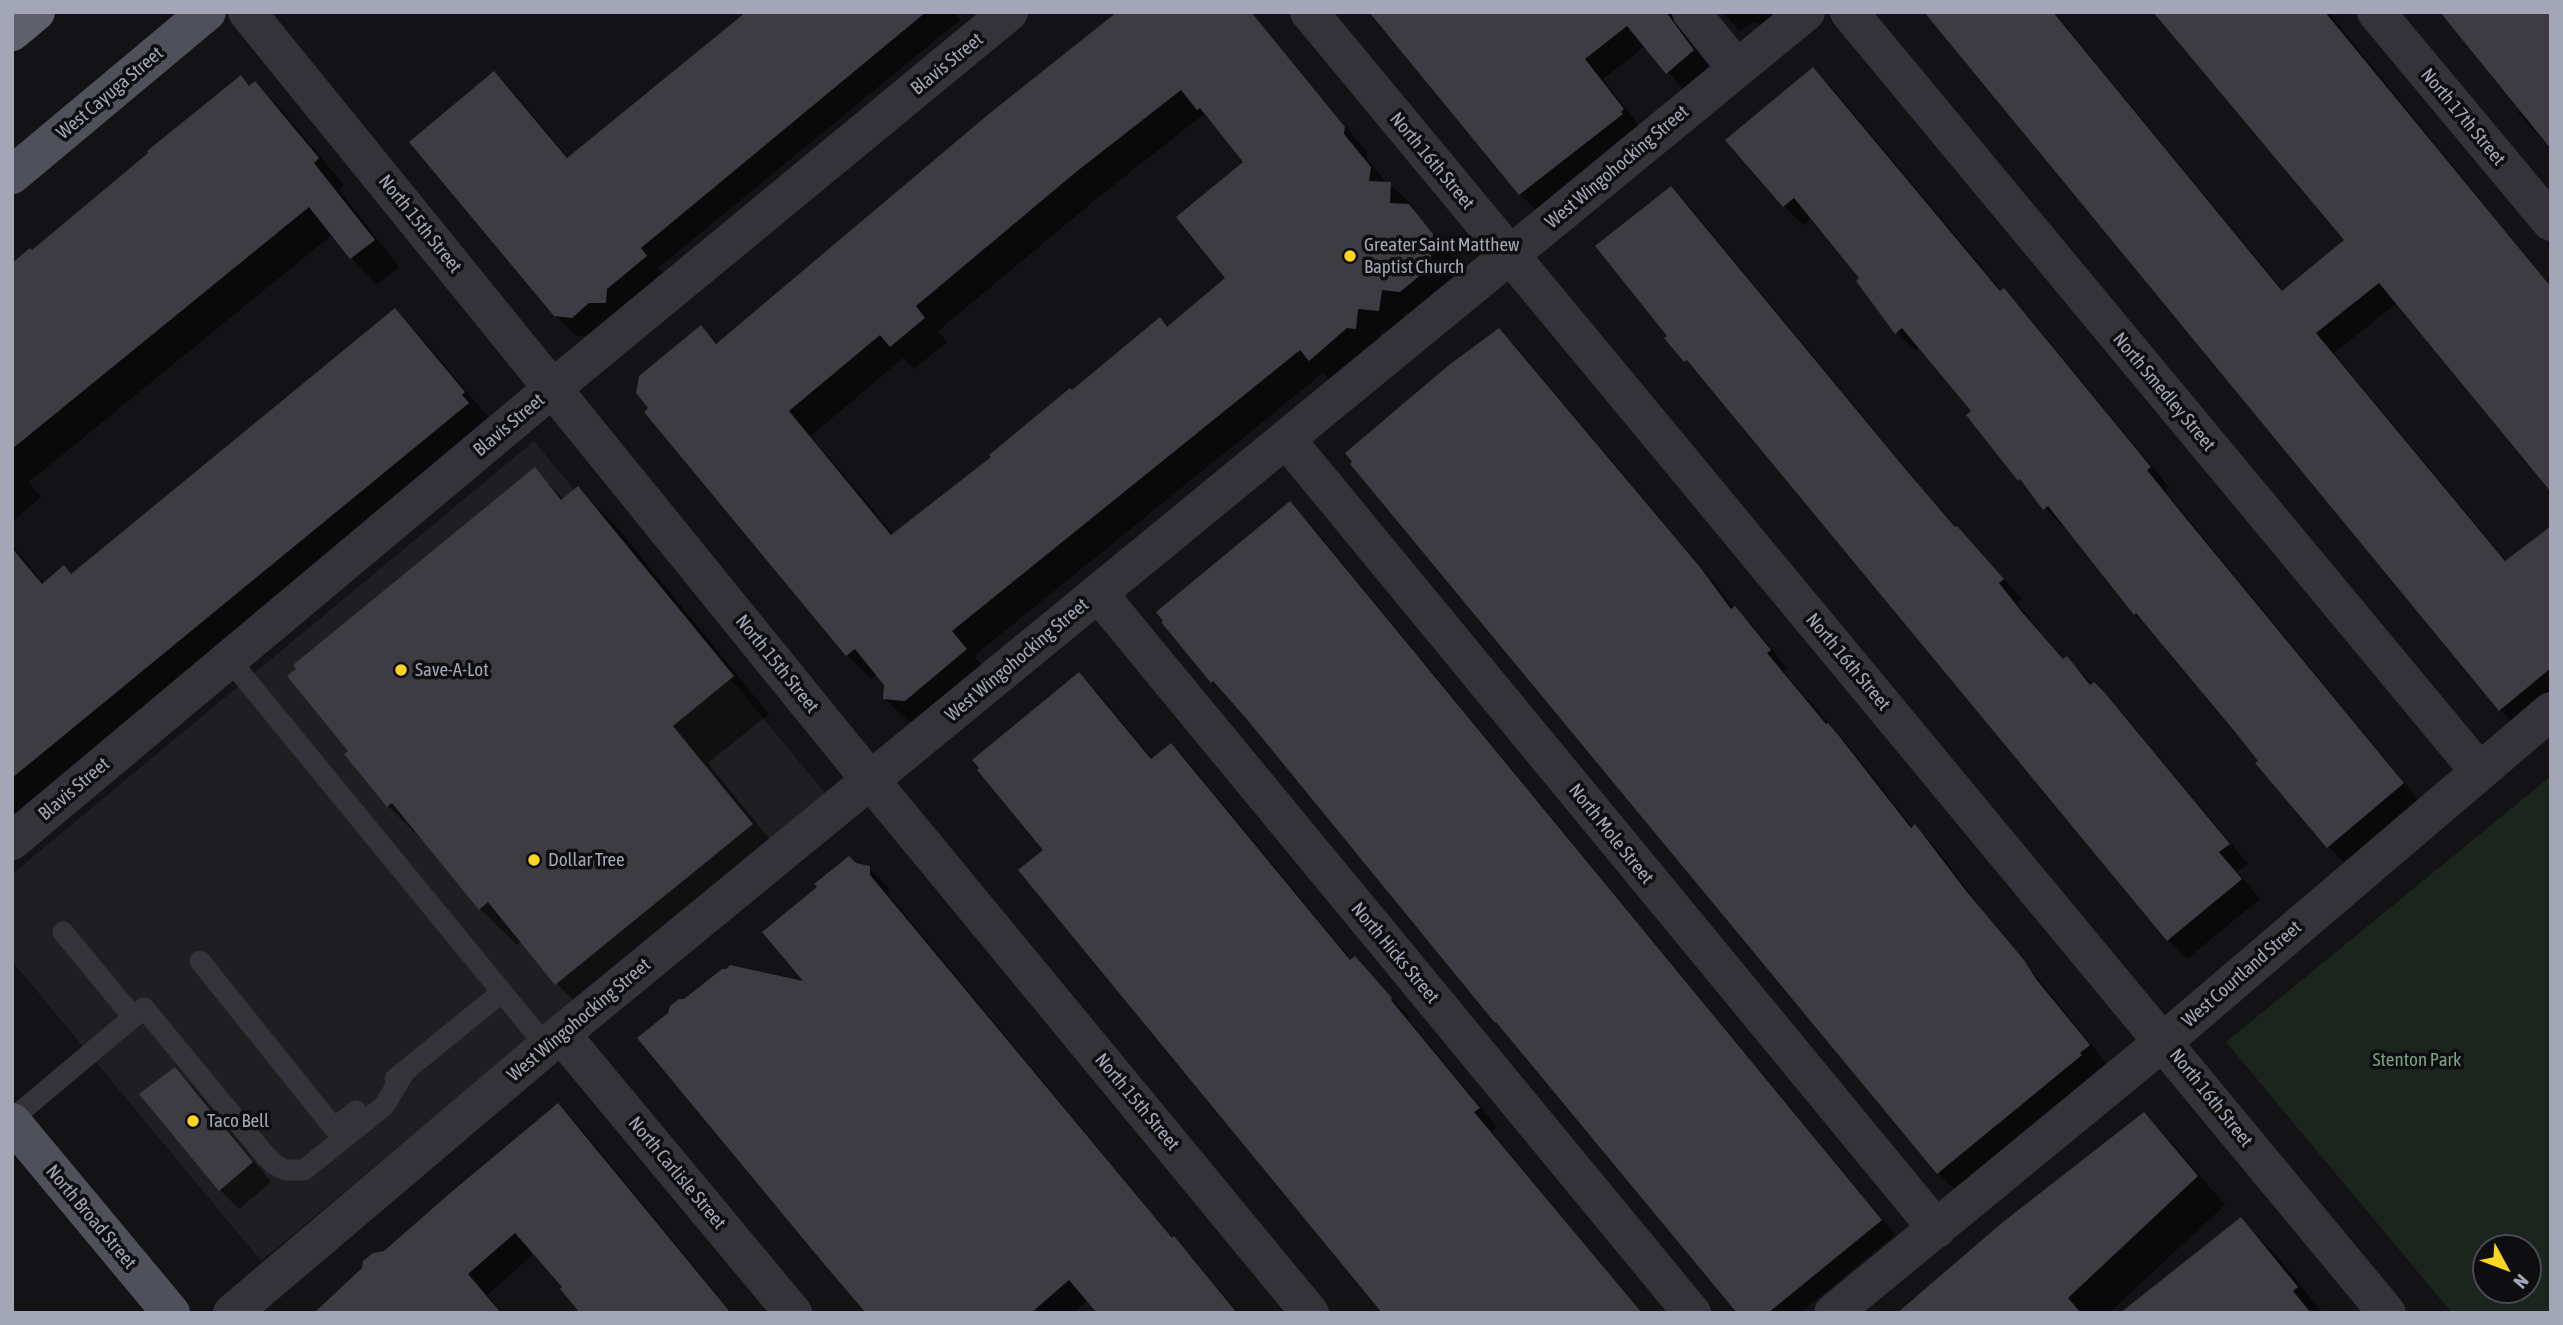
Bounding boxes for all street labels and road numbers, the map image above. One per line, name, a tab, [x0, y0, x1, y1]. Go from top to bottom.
street label: Blavis Street	[906, 28, 988, 100]
street label: West Cayuga Street	[52, 42, 168, 144]
street label: North 17th Street	[2416, 64, 2510, 170]
street label: West Wingohocking Street	[1541, 101, 1693, 233]
street label: North 16th Street	[1385, 108, 1479, 214]
street label: North 15th Street	[373, 170, 467, 278]
street label: North Smedley Street	[2108, 328, 2220, 456]
street label: Blavis Street	[469, 389, 549, 461]
street label: West Wingohocking Street	[941, 594, 1093, 726]
street label: North 16th Street	[1801, 609, 1895, 715]
street label: North 15th Street	[730, 610, 824, 718]
street label: Blavis Street	[34, 753, 114, 825]
street label: North Mole Street	[1564, 779, 1658, 889]
street label: North Hicks Street	[1346, 898, 1444, 1008]
street label: West Courtland Street	[2178, 916, 2306, 1032]
street label: West Wingohocking Street	[503, 954, 655, 1086]
street label: North 16th Street	[2164, 1044, 2258, 1152]
street label: North 15th Street	[1090, 1049, 1184, 1155]
street label: North Carlisle Street	[623, 1112, 731, 1234]
street label: North Broad Street	[41, 1160, 141, 1274]

